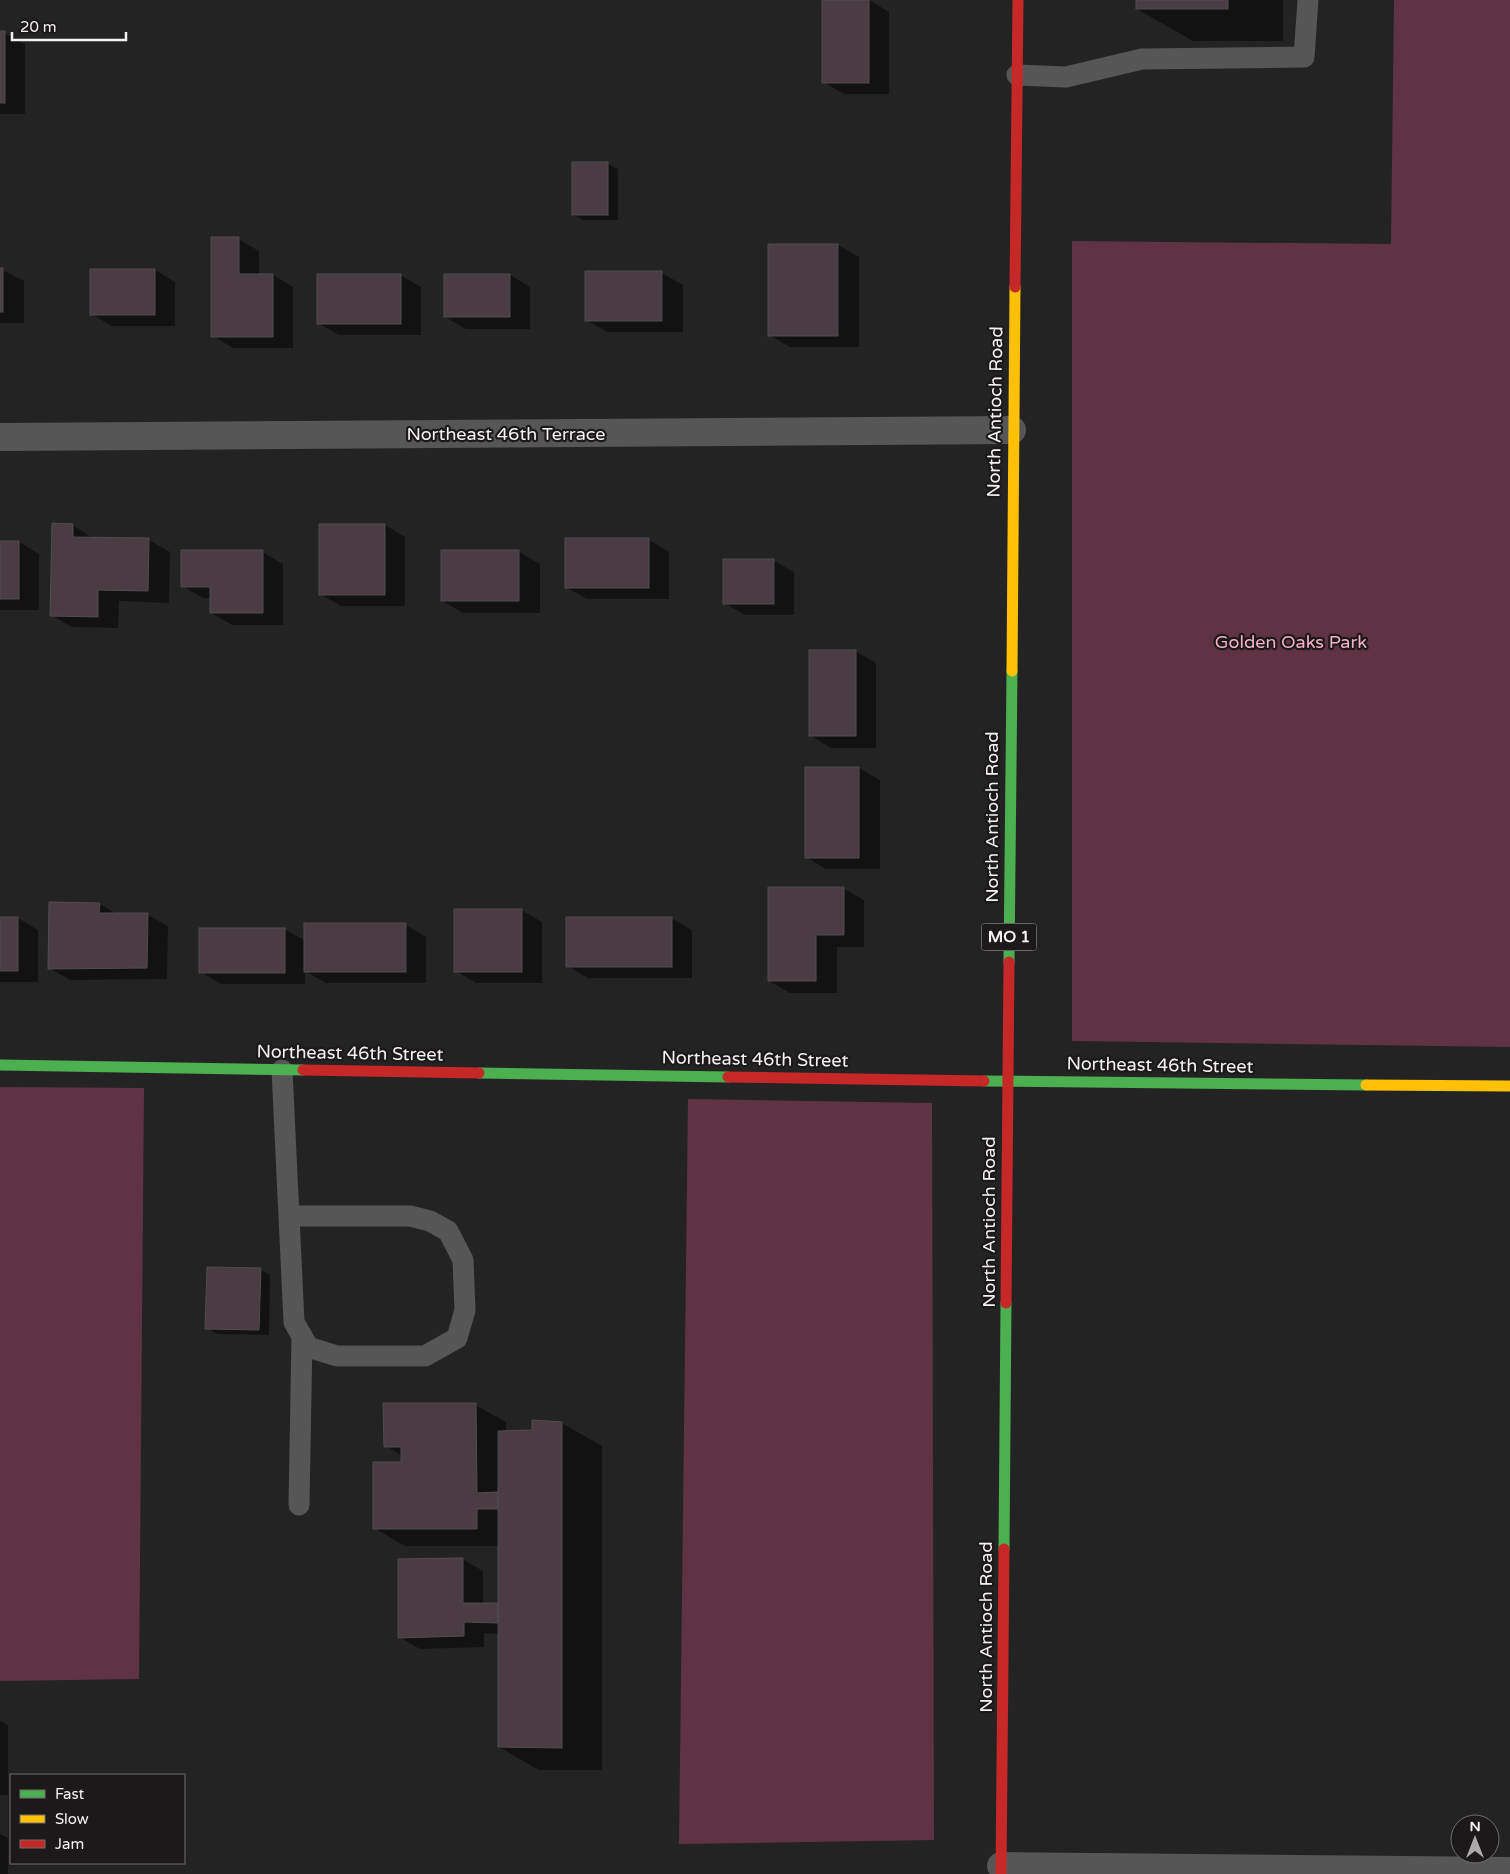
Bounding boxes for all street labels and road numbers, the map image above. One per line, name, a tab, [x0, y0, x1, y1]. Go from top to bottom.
street label: North Antioch Road	[983, 326, 1007, 498]
street label: Northeast 46th Terrace	[406, 423, 606, 445]
street label: North Antioch Road	[981, 731, 1003, 903]
road number: MO 1	[982, 924, 1036, 950]
street label: Northeast 46th Street	[256, 1040, 444, 1066]
street label: Northeast 46th Street	[661, 1046, 849, 1072]
street label: Northeast 46th Street	[1066, 1052, 1254, 1078]
street label: North Antioch Road	[978, 1136, 1000, 1308]
street label: North Antioch Road	[975, 1541, 997, 1713]

